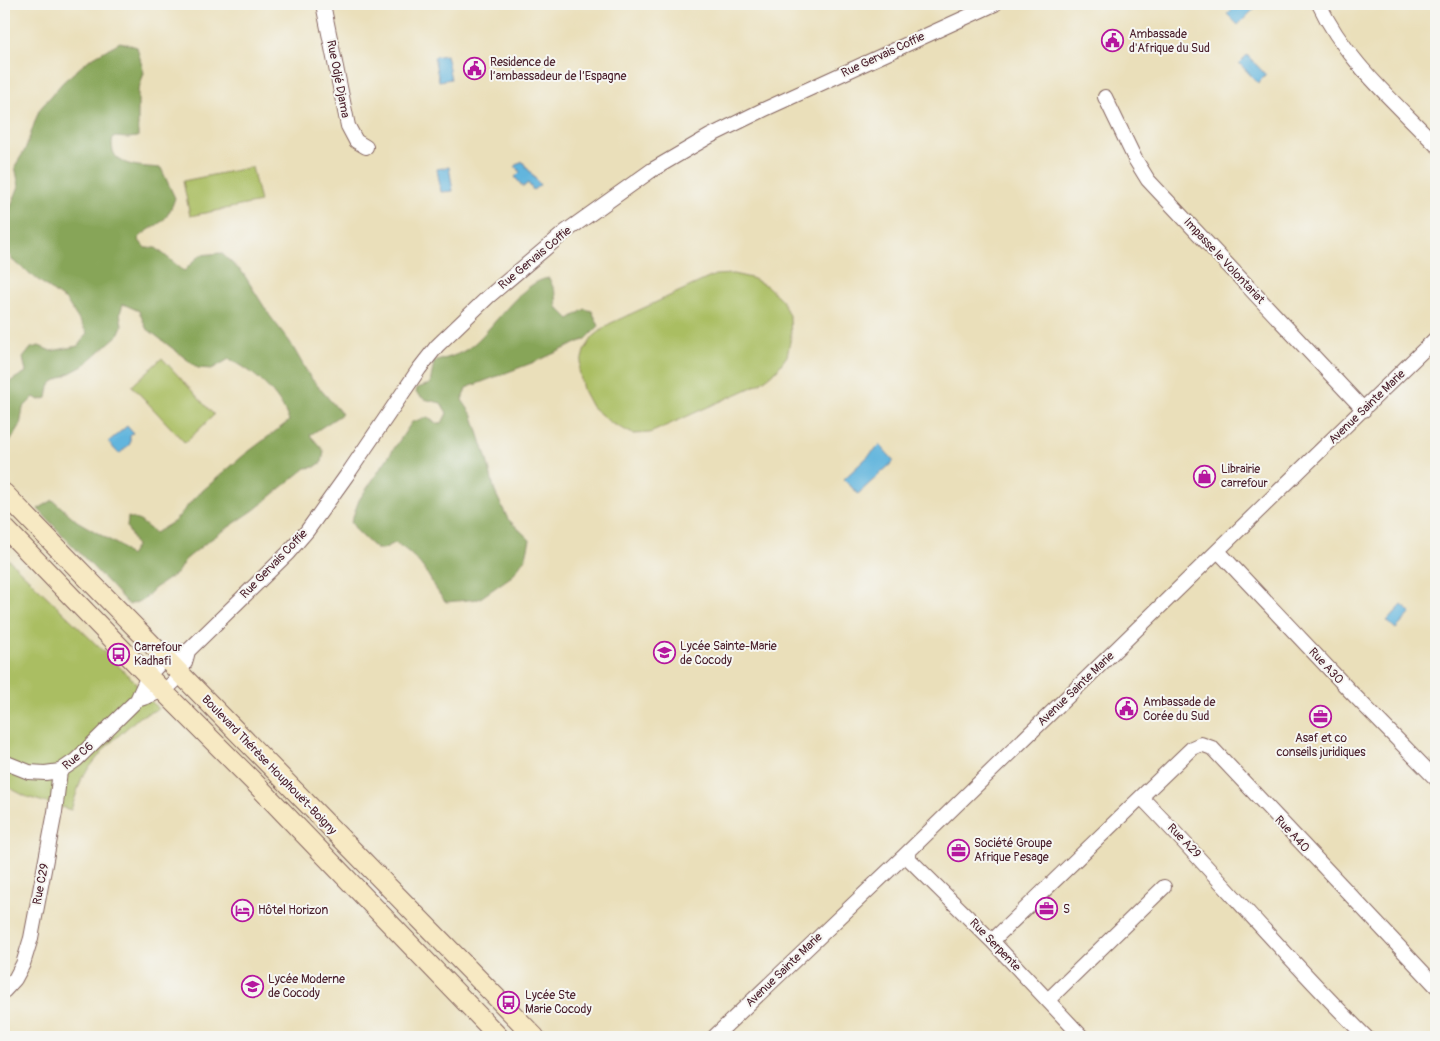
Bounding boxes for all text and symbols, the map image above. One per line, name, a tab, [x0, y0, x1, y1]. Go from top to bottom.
place label: Ambassade d'Afrique du Sud	[1129, 27, 1210, 56]
street label: Rue Gervais Coffie	[839, 29, 927, 81]
public building icon: Ambassade d'Afrique du Sud	[1101, 29, 1125, 53]
street label: Rue Odjé Djama	[323, 39, 353, 120]
place label: Residence de l’ambassadeur de l’Espagne	[490, 55, 626, 84]
public building icon: Residence de l’ambassadeur de l’Espagne	[462, 57, 486, 81]
street label: Impasse le Volontariat	[1180, 215, 1268, 307]
street label: Rue Gervais Coffie	[496, 223, 575, 293]
street label: Avenue Sainte Marie	[1326, 367, 1408, 447]
place label: Librairie carrefour	[1221, 462, 1269, 491]
shop icon: Librairie carrefour	[1193, 464, 1217, 488]
street label: Rue Gervais Coffie	[237, 526, 311, 602]
place label: Lycée Sainte-Marie de Cocody	[680, 639, 777, 668]
place label: Carrefour Kadhafi	[134, 640, 183, 669]
school or university icon: Lycée Sainte-Marie de Cocody	[652, 641, 676, 665]
bus stop icon: Carrefour Kadhafi	[106, 642, 130, 666]
street label: Rue A30	[1305, 645, 1347, 687]
street label: Avenue Sainte Marie	[1035, 649, 1117, 729]
street label: Boulevard Thérèse Houphouët-Boigny	[198, 692, 340, 838]
place label: Ambassade de Corée du Sud	[1143, 695, 1216, 724]
public building icon: Ambassade de Corée du Sud	[1115, 697, 1139, 721]
office icon: Asaf et co conseils juridiques	[1309, 705, 1333, 729]
place label: Asaf et co conseils juridiques	[1276, 731, 1366, 760]
street label: Rue C6	[59, 739, 97, 773]
street label: Rue A40	[1271, 813, 1313, 855]
street label: Rue A29	[1164, 821, 1204, 861]
place label: Société Groupe Afrique Pesage	[974, 836, 1052, 865]
office icon: Société Groupe Afrique Pesage	[946, 838, 970, 862]
street label: Rue C29	[30, 862, 52, 906]
office icon: S	[1035, 897, 1059, 921]
hotel icon: Hôtel Horizon	[230, 898, 254, 922]
place label: S	[1063, 902, 1070, 917]
place label: Hôtel Horizon	[258, 903, 328, 918]
street label: Rue Serpente	[966, 916, 1024, 975]
street label: Avenue Sainte Marie	[743, 930, 825, 1010]
place label: Lycée Moderne de Cocody	[268, 972, 345, 1001]
school or university icon: Lycée Moderne de Cocody	[240, 974, 264, 998]
place label: Lycée Ste Marie Cocody	[525, 988, 592, 1017]
bus stop icon: Lycée Ste Marie Cocody	[497, 990, 521, 1014]

